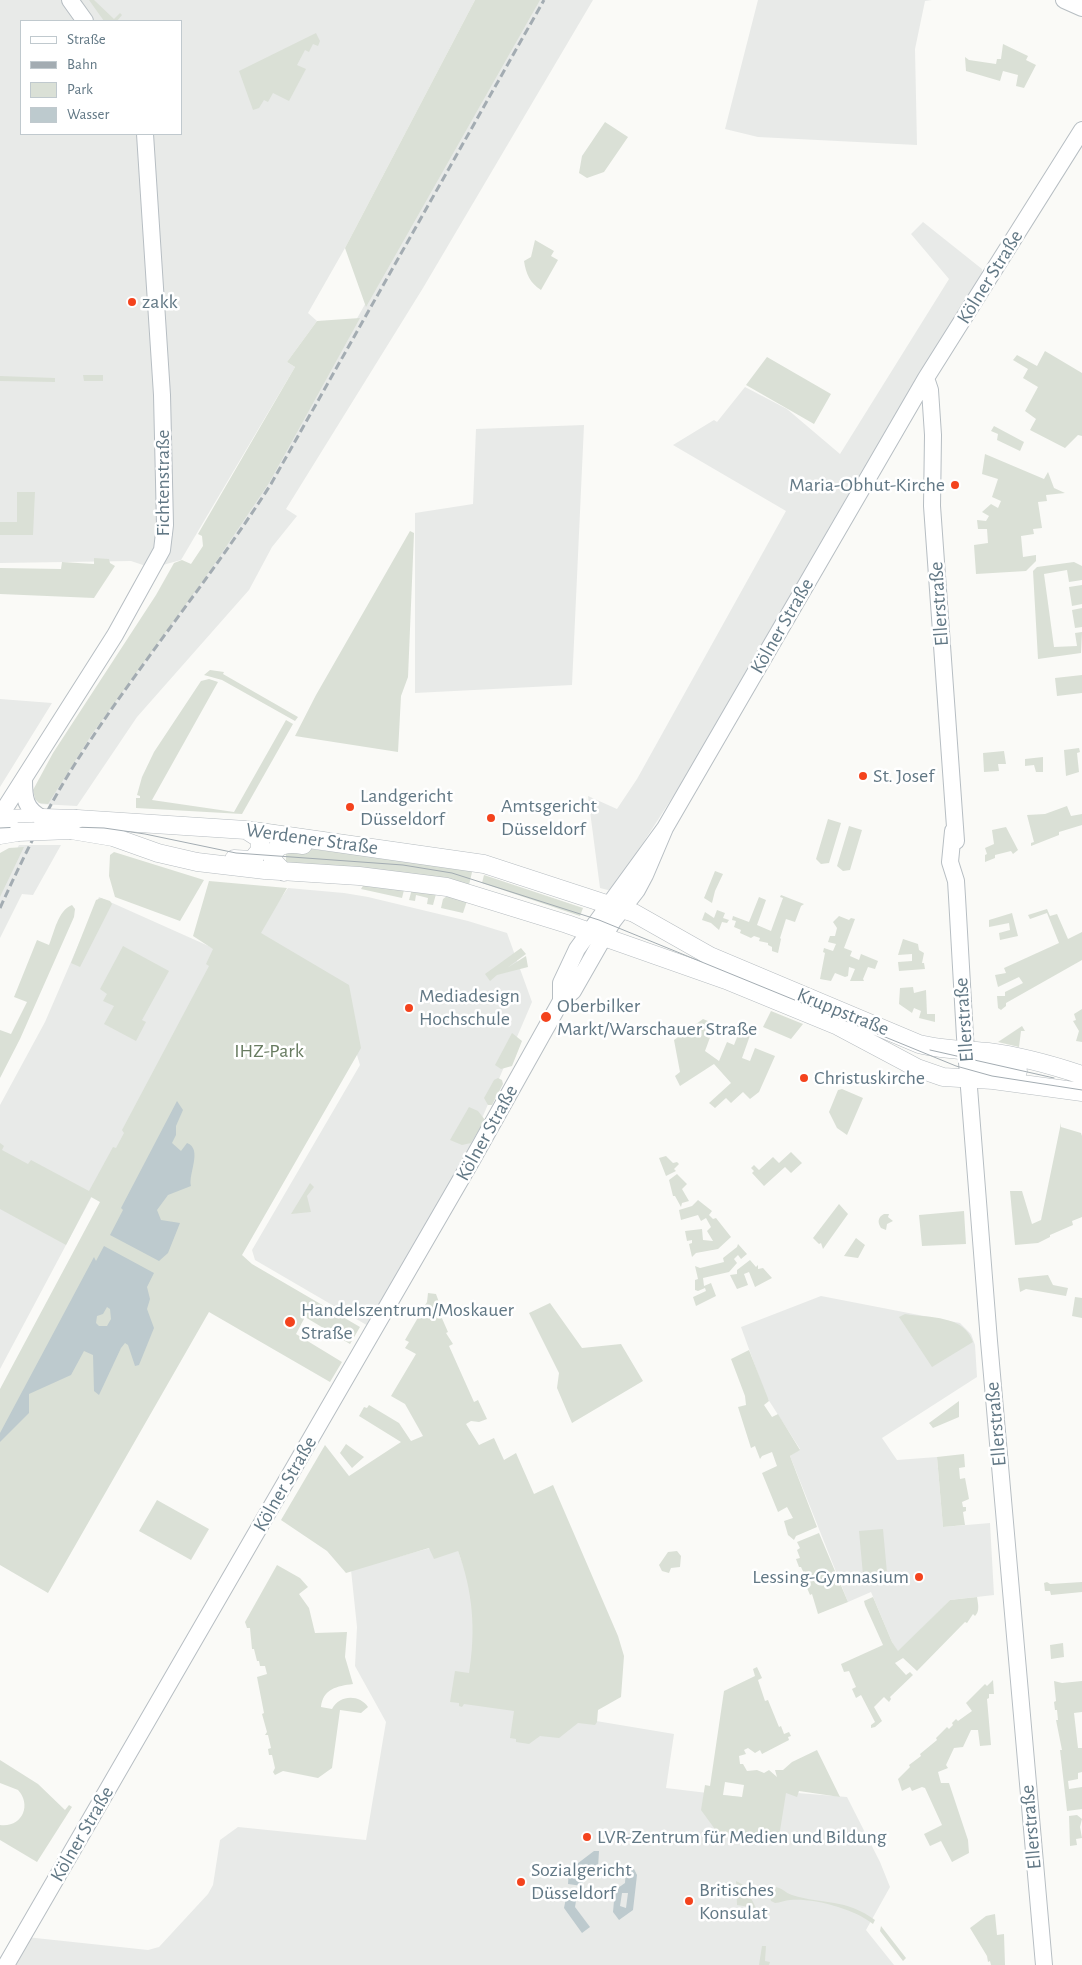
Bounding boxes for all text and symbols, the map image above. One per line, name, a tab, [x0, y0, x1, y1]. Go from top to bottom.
legend	[20, 20, 182, 135]
text: Straße	[67, 32, 106, 47]
text: Bahn	[67, 57, 97, 72]
text: Park	[67, 82, 93, 97]
text: Wasser	[67, 107, 109, 122]
street label: Kölner Straße	[952, 226, 1028, 328]
place label: zakk	[142, 290, 178, 314]
marker: zakk	[126, 296, 138, 308]
street label: Fichtenstraße	[151, 430, 175, 536]
place label: Maria-Obhut-Kirche	[789, 473, 945, 497]
marker: Maria-Obhut-Kirche	[949, 479, 961, 491]
street label: Ellerstraße	[924, 561, 954, 647]
street label: Kölner Straße	[745, 574, 819, 678]
place label: St. Josef	[873, 764, 934, 788]
marker: St. Josef	[857, 770, 869, 782]
place label: Landgericht Düsseldorf	[360, 784, 453, 831]
place label: Amtsgericht Düsseldorf	[501, 794, 597, 841]
marker: Landgericht Düsseldorf	[344, 801, 356, 813]
marker: Amtsgericht Düsseldorf	[485, 812, 497, 824]
street label: Werdener Straße	[244, 818, 380, 860]
street label: Ellerstraße	[949, 977, 979, 1063]
street label: Kruppstraße	[793, 983, 893, 1041]
place label: Mediadesign Hochschule	[419, 984, 520, 1031]
place label: Oberbilker Markt/Warschauer Straße	[557, 994, 757, 1041]
marker: Mediadesign Hochschule	[403, 1002, 415, 1014]
marker: Oberbilker Markt/Warschauer Straße	[539, 1010, 553, 1024]
park label: IHZ-Park	[234, 1039, 304, 1063]
place label: Christuskirche	[814, 1066, 925, 1090]
marker: Christuskirche	[798, 1072, 810, 1084]
street label: Kölner Straße	[451, 1081, 523, 1185]
place label: Handelszentrum/Moskauer Straße	[301, 1298, 514, 1345]
marker: Handelszentrum/Moskauer Straße	[283, 1315, 297, 1329]
street label: Ellerstraße	[980, 1381, 1012, 1467]
street label: Kölner Straße	[248, 1432, 322, 1536]
place label: Lessing-Gymnasium	[752, 1565, 909, 1589]
marker: Lessing-Gymnasium	[913, 1571, 925, 1583]
street label: Kölner Straße	[45, 1782, 119, 1886]
street label: Ellerstraße	[1015, 1784, 1047, 1870]
place label: LVR-Zentrum für Medien und Bildung	[597, 1825, 887, 1849]
marker: LVR-Zentrum für Medien und Bildung	[581, 1831, 593, 1843]
place label: Sozialgericht Düsseldorf	[531, 1858, 632, 1905]
marker: Sozialgericht Düsseldorf	[515, 1876, 527, 1888]
place label: Britisches Konsulat	[699, 1878, 774, 1925]
marker: Britisches Konsulat	[683, 1895, 695, 1907]

